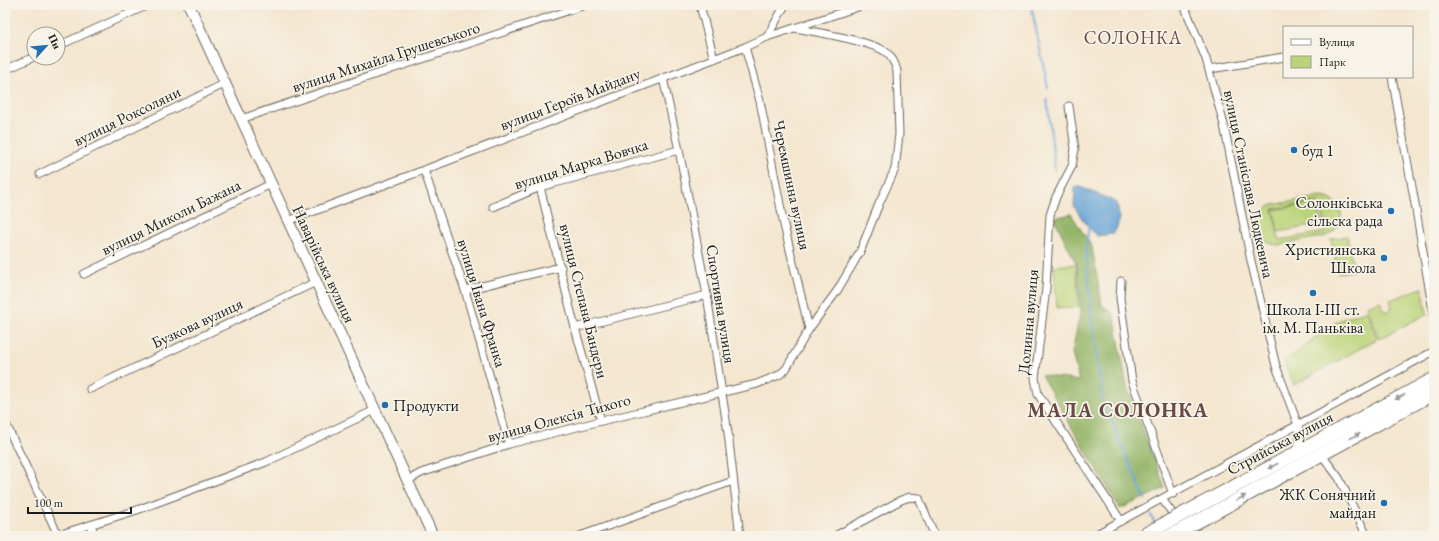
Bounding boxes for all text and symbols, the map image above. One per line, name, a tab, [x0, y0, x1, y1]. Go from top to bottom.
street label: вулиця Михайла Грушевського	[289, 17, 483, 97]
north arrow	[26, 26, 66, 66]
district label: СОЛОНКА	[1084, 26, 1182, 49]
legend	[1283, 26, 1413, 78]
text: Пн	[45, 32, 65, 52]
text: Вулиця	[1319, 34, 1355, 50]
text: Парк	[1319, 54, 1346, 70]
street label: вулиця Героїв Майдану	[497, 62, 644, 136]
street label: вулиця Роксоляни	[70, 81, 184, 151]
street label: вулиця Станіслава Людкевича	[1219, 88, 1279, 281]
street label: Черемшинна вулиця	[768, 118, 816, 252]
street label: вулиця Марка Вовчка	[512, 134, 651, 194]
place label: буд 1	[1302, 140, 1334, 161]
marker: буд 1	[1289, 145, 1299, 155]
street label: вулиця Миколи Бажана	[98, 174, 245, 260]
place label: Солонківська сільска рада	[1296, 192, 1384, 231]
street label: Наварійська вулиця	[288, 202, 360, 326]
marker: Солонківська сільска рада	[1386, 206, 1396, 216]
street label: вулиця Степана Бандери	[555, 221, 614, 381]
street label: вулиця Івана Франка	[453, 236, 512, 370]
place label: Християнська Школа	[1284, 239, 1377, 278]
street label: Спортивна вулиця	[701, 243, 741, 365]
marker: Християнська Школа	[1379, 253, 1389, 263]
street label: Долинна вулиця	[1013, 268, 1043, 376]
marker: Школа І-ІІІ ст. ім. М. Паньківа	[1308, 288, 1318, 298]
street label: Бузкова вулиця	[148, 293, 246, 353]
place label: Школа І-ІІІ ст. ім. М. Паньківа	[1262, 299, 1364, 338]
street label: вулиця Олексія Тихого	[485, 389, 633, 447]
one-way arrow	[1394, 394, 1406, 401]
place label: Продукти	[393, 395, 460, 416]
district label: МАЛА СОЛОНКА	[1027, 397, 1209, 423]
marker: Продукти	[380, 400, 390, 410]
street label: Стрийська вулиця	[1223, 406, 1337, 480]
one-way arrow	[1349, 433, 1361, 439]
one-way arrow	[1267, 463, 1279, 469]
place label: ЖК Сонячний майдан	[1278, 484, 1377, 523]
scale bar	[28, 489, 131, 515]
text: 100 m	[34, 495, 64, 511]
one-way arrow	[1235, 495, 1247, 501]
marker: ЖК Сонячний майдан	[1379, 498, 1389, 508]

